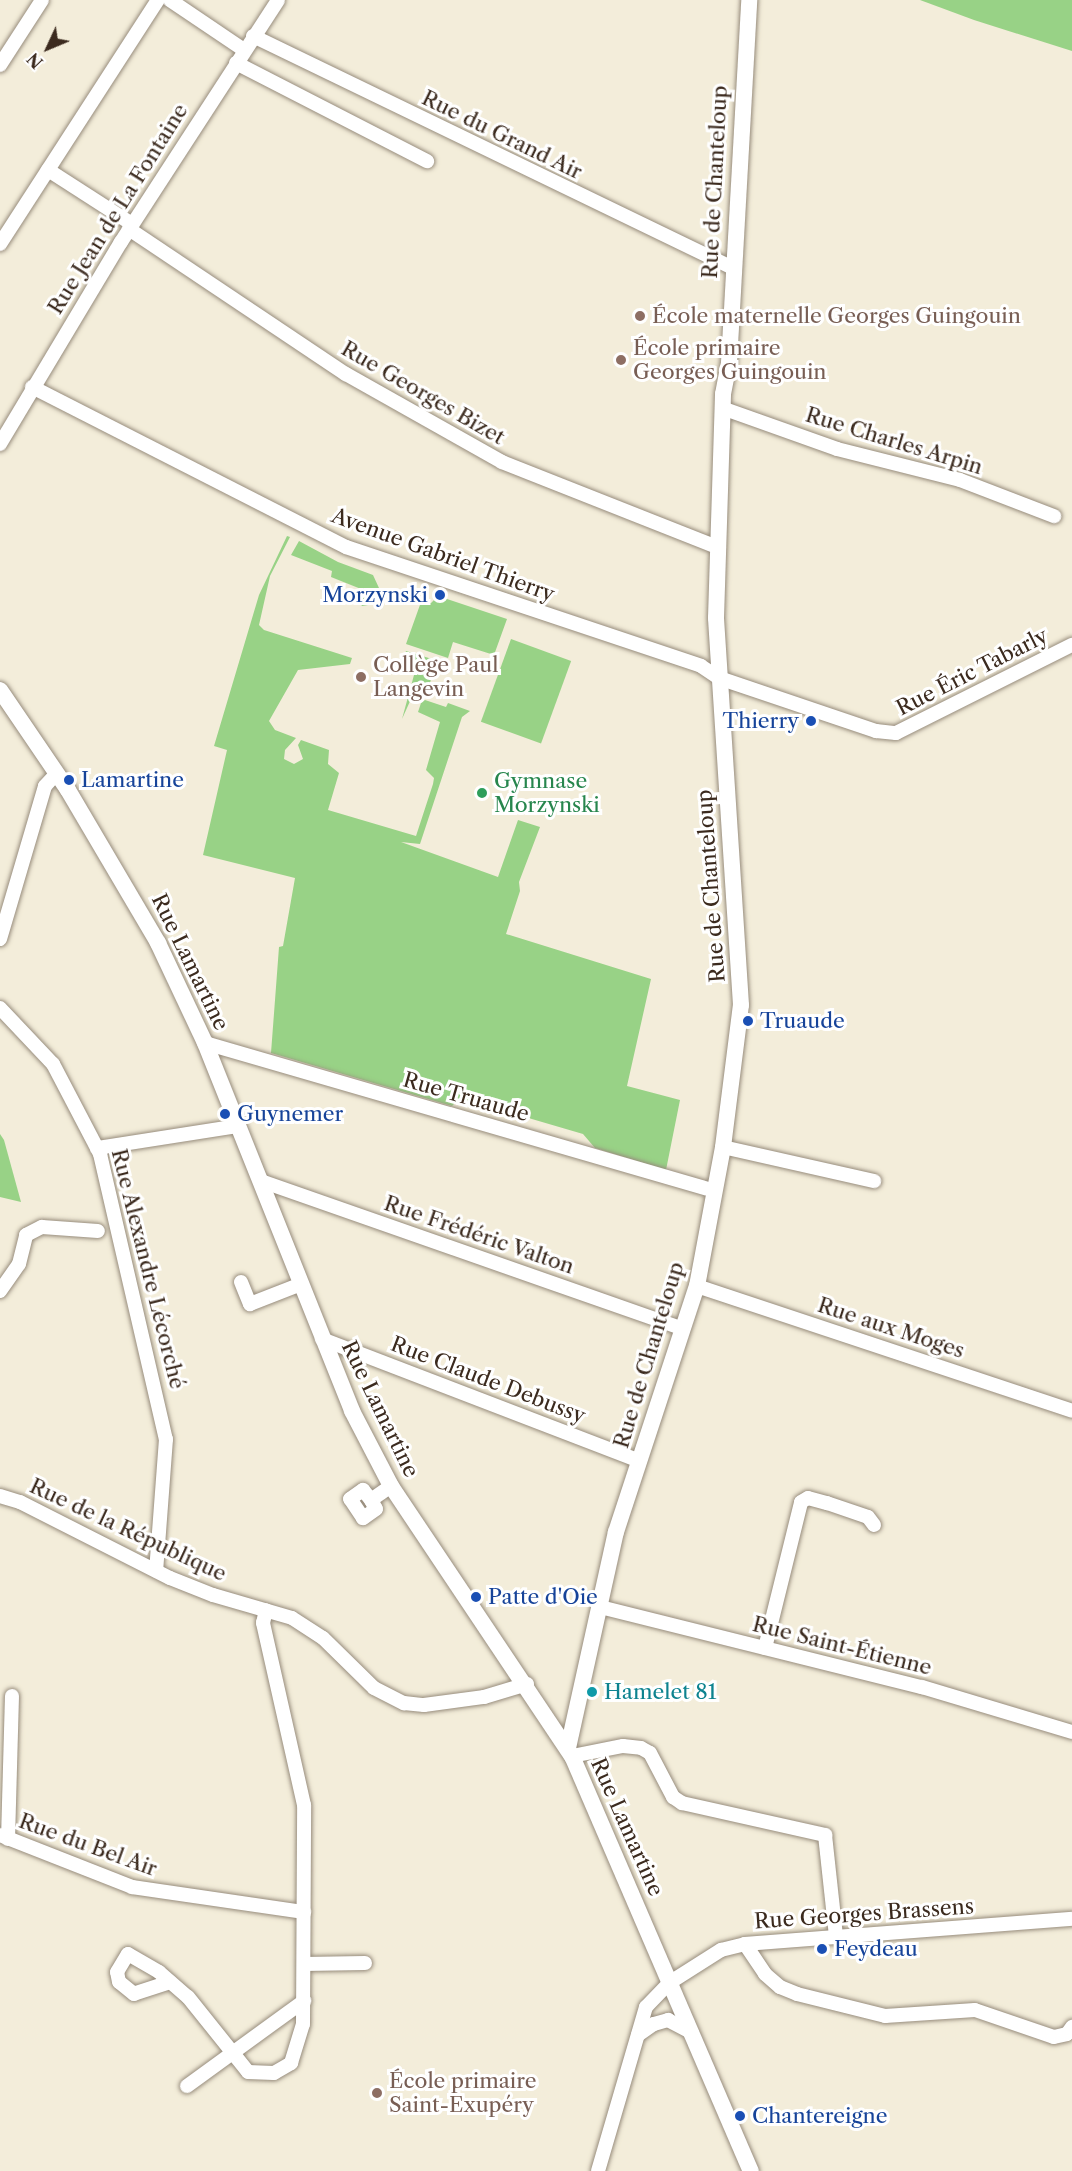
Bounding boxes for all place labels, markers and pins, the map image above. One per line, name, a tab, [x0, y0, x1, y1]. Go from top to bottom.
place label: École maternelle Georges Guingouin	[652, 303, 1021, 329]
marker: École maternelle Georges Guingouin	[633, 309, 647, 323]
place label: École primaire Georges Guingouin	[633, 335, 827, 385]
marker: École primaire Georges Guingouin	[614, 353, 628, 367]
place label: Morzynski	[322, 582, 428, 608]
marker: Morzynski	[433, 588, 447, 602]
place label: Collège Paul Langevin	[373, 652, 498, 702]
marker: Collège Paul Langevin	[354, 670, 368, 684]
place label: Thierry	[723, 708, 799, 734]
marker: Thierry	[804, 714, 818, 728]
place label: Lamartine	[81, 767, 184, 793]
place label: Gymnase Morzynski	[494, 768, 600, 818]
marker: Lamartine	[62, 773, 76, 787]
marker: Gymnase Morzynski	[475, 786, 489, 800]
place label: Truaude	[760, 1008, 845, 1034]
marker: Truaude	[741, 1014, 755, 1028]
place label: Guynemer	[237, 1101, 343, 1127]
marker: Guynemer	[218, 1107, 232, 1121]
place label: Patte d'Oie	[488, 1584, 598, 1610]
marker: Patte d'Oie	[469, 1590, 483, 1604]
place label: Hamelet 81	[604, 1679, 717, 1705]
marker: Hamelet 81	[585, 1685, 599, 1699]
place label: Feydeau	[834, 1936, 918, 1962]
marker: Feydeau	[815, 1942, 829, 1956]
place label: École primaire Saint-Exupéry	[389, 2068, 537, 2118]
marker: École primaire Saint-Exupéry	[370, 2086, 384, 2100]
place label: Chantereigne	[752, 2103, 887, 2129]
marker: Chantereigne	[733, 2109, 747, 2123]

